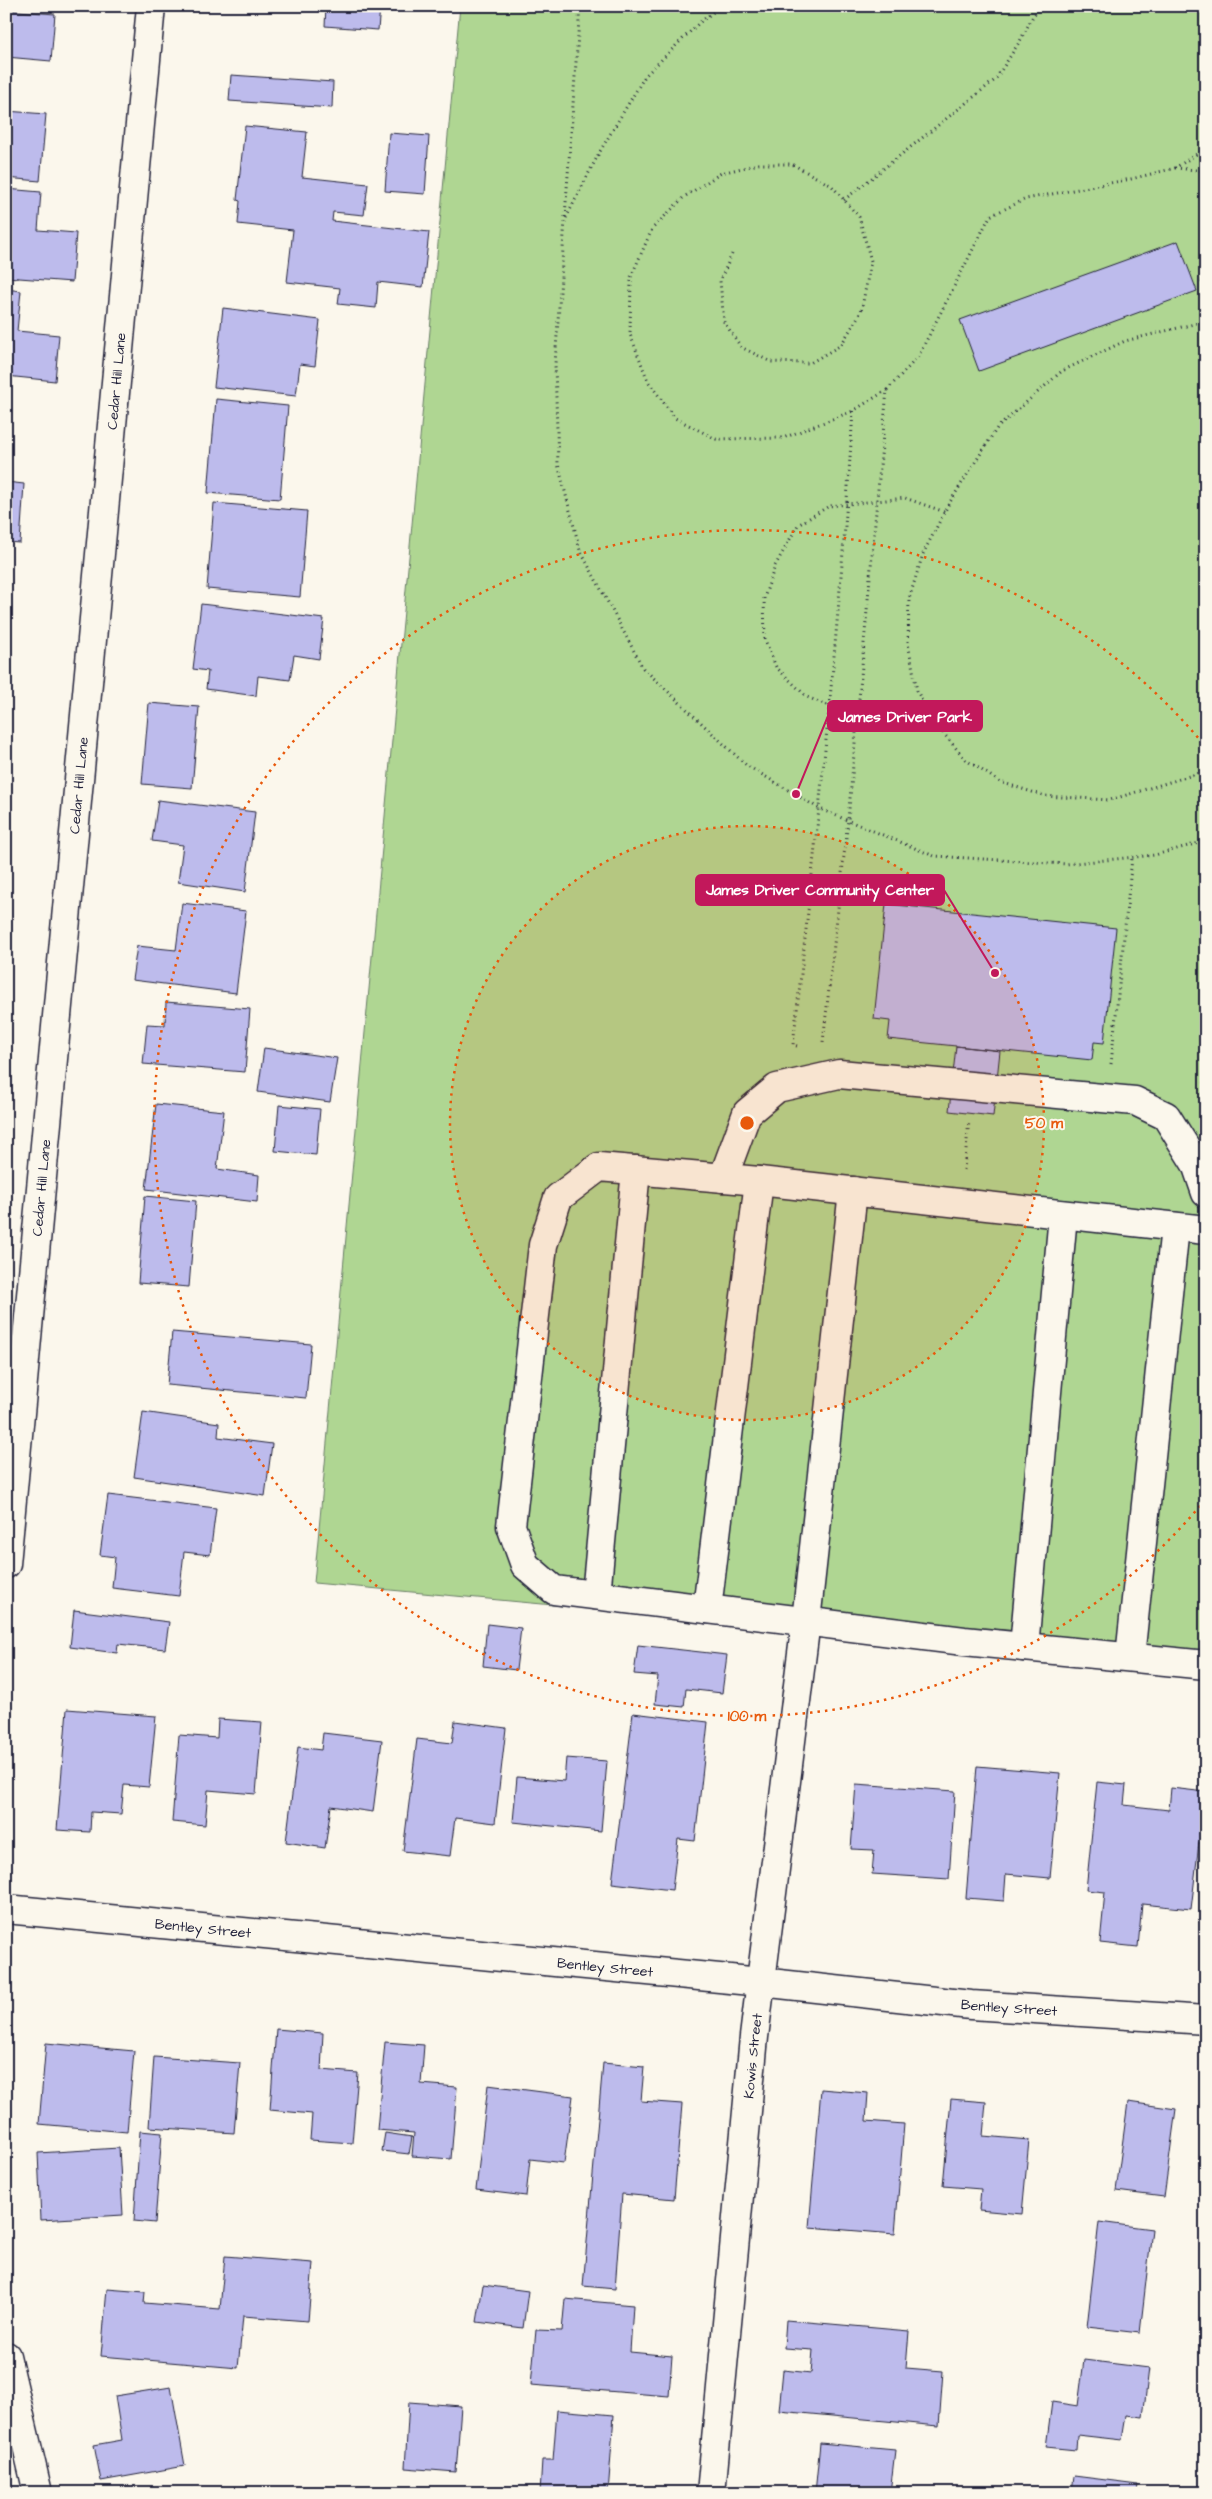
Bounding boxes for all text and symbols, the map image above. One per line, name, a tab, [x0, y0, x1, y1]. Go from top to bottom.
street label: Cedar Hill Lane	[103, 331, 132, 431]
callout: James Driver Park	[828, 701, 982, 731]
text: James Driver Park	[837, 707, 973, 728]
street label: Cedar Hill Lane	[65, 736, 94, 835]
callout: James Driver Community Center	[696, 875, 944, 905]
text: James Driver Community Center	[705, 880, 935, 902]
text: 50 m	[1025, 1113, 1063, 1134]
centre of rings	[738, 1114, 756, 1132]
street label: Cedar Hill Lane	[28, 1138, 57, 1237]
text: 100 m	[728, 1706, 767, 1727]
street label: Bentley Street	[154, 1914, 252, 1944]
street label: Bentley Street	[556, 1953, 654, 1983]
street label: Bentley Street	[960, 1995, 1058, 2022]
street label: Kowis Street	[739, 2012, 768, 2100]

